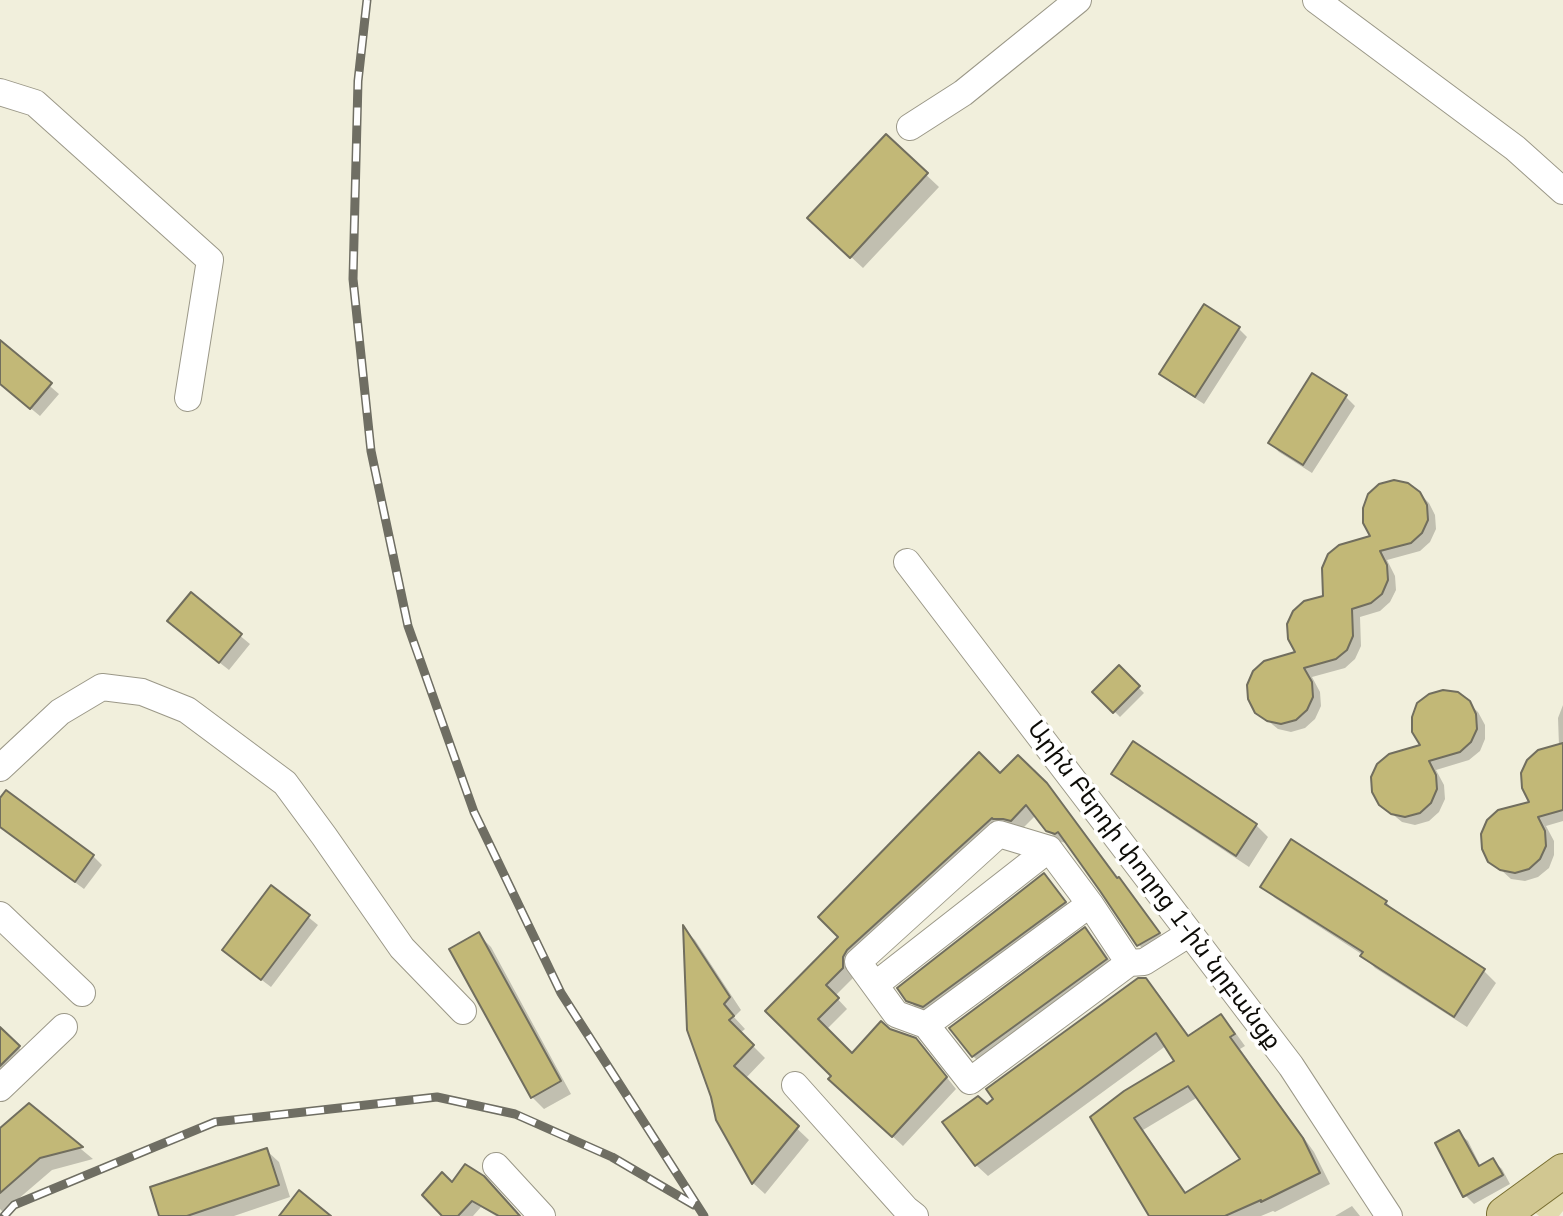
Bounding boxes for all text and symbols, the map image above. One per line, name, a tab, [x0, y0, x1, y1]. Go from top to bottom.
street label: Արին Բերդի փողոց 1-ին նրբանցք	[1021, 715, 1287, 1055]

